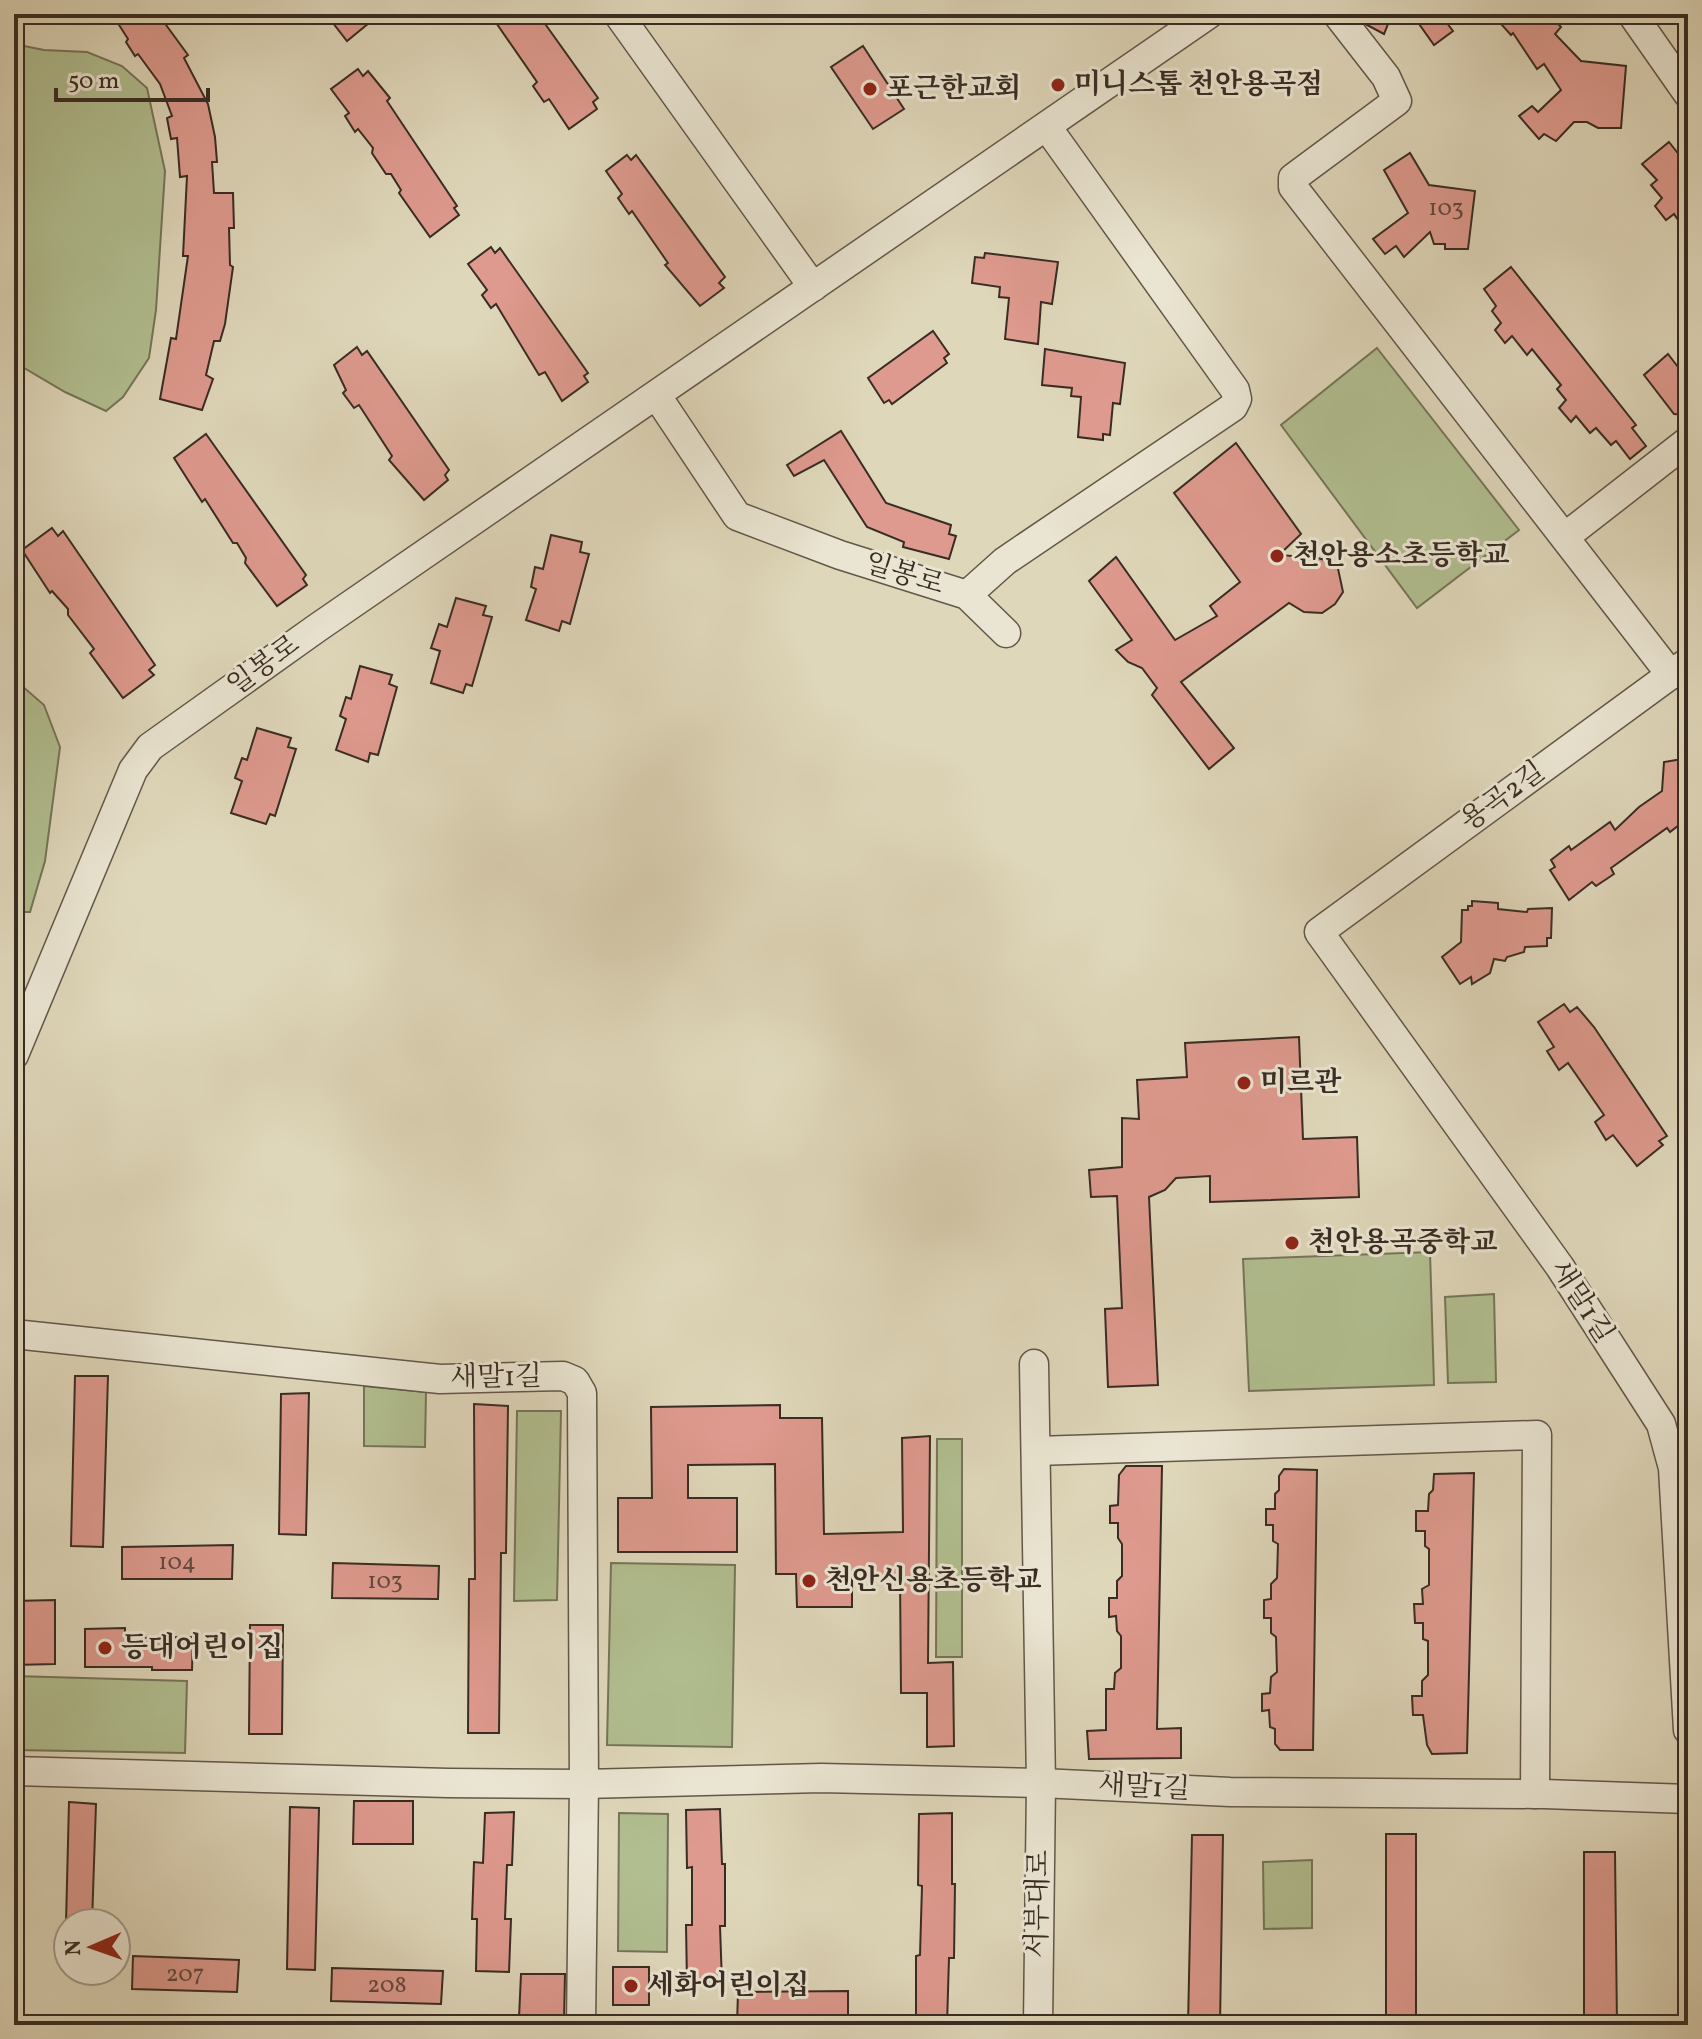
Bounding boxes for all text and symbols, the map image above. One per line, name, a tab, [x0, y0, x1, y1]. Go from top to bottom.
scale bar	[56, 52, 208, 102]
text: 50 m	[68, 65, 120, 99]
place label: 미니스톱 천안용곡점	[1074, 66, 1323, 105]
place label: 포근한교회	[886, 70, 1021, 109]
marker: 미니스톱 천안용곡점	[1049, 76, 1067, 94]
marker: 포근한교회	[861, 80, 879, 98]
house number: 103	[1428, 192, 1464, 226]
place label: 천안용소초등학교	[1293, 537, 1509, 576]
street label: 일봉로	[859, 544, 949, 606]
marker: 천안용소초등학교	[1268, 547, 1286, 565]
street label: 일봉로	[220, 626, 308, 706]
street label: 용곡2길	[1453, 753, 1553, 841]
place label: 미르관	[1260, 1064, 1342, 1103]
marker: 미르관	[1235, 1074, 1253, 1092]
place label: 천안용곡중학교	[1308, 1224, 1497, 1263]
marker: 천안용곡중학교	[1283, 1234, 1301, 1252]
street label: 새말1길	[1540, 1253, 1622, 1351]
street label: 새말1길	[450, 1358, 542, 1398]
house number: 104	[158, 1546, 196, 1580]
place label: 천안신용초등학교	[825, 1562, 1041, 1601]
house number: 103	[367, 1565, 403, 1599]
marker: 천안신용초등학교	[800, 1572, 818, 1590]
place label: 등대어린이집	[121, 1629, 283, 1668]
marker: 등대어린이집	[96, 1639, 114, 1657]
street label: 새말1길	[1097, 1766, 1191, 1810]
street label: 서부대로	[1019, 1850, 1059, 1958]
north arrow	[52, 1907, 132, 1987]
text: N	[59, 1939, 90, 1956]
house number: 207	[166, 1958, 204, 1992]
place label: 세화어린이집	[647, 1967, 809, 2006]
house number: 208	[367, 1969, 407, 2003]
marker: 세화어린이집	[622, 1977, 640, 1995]

